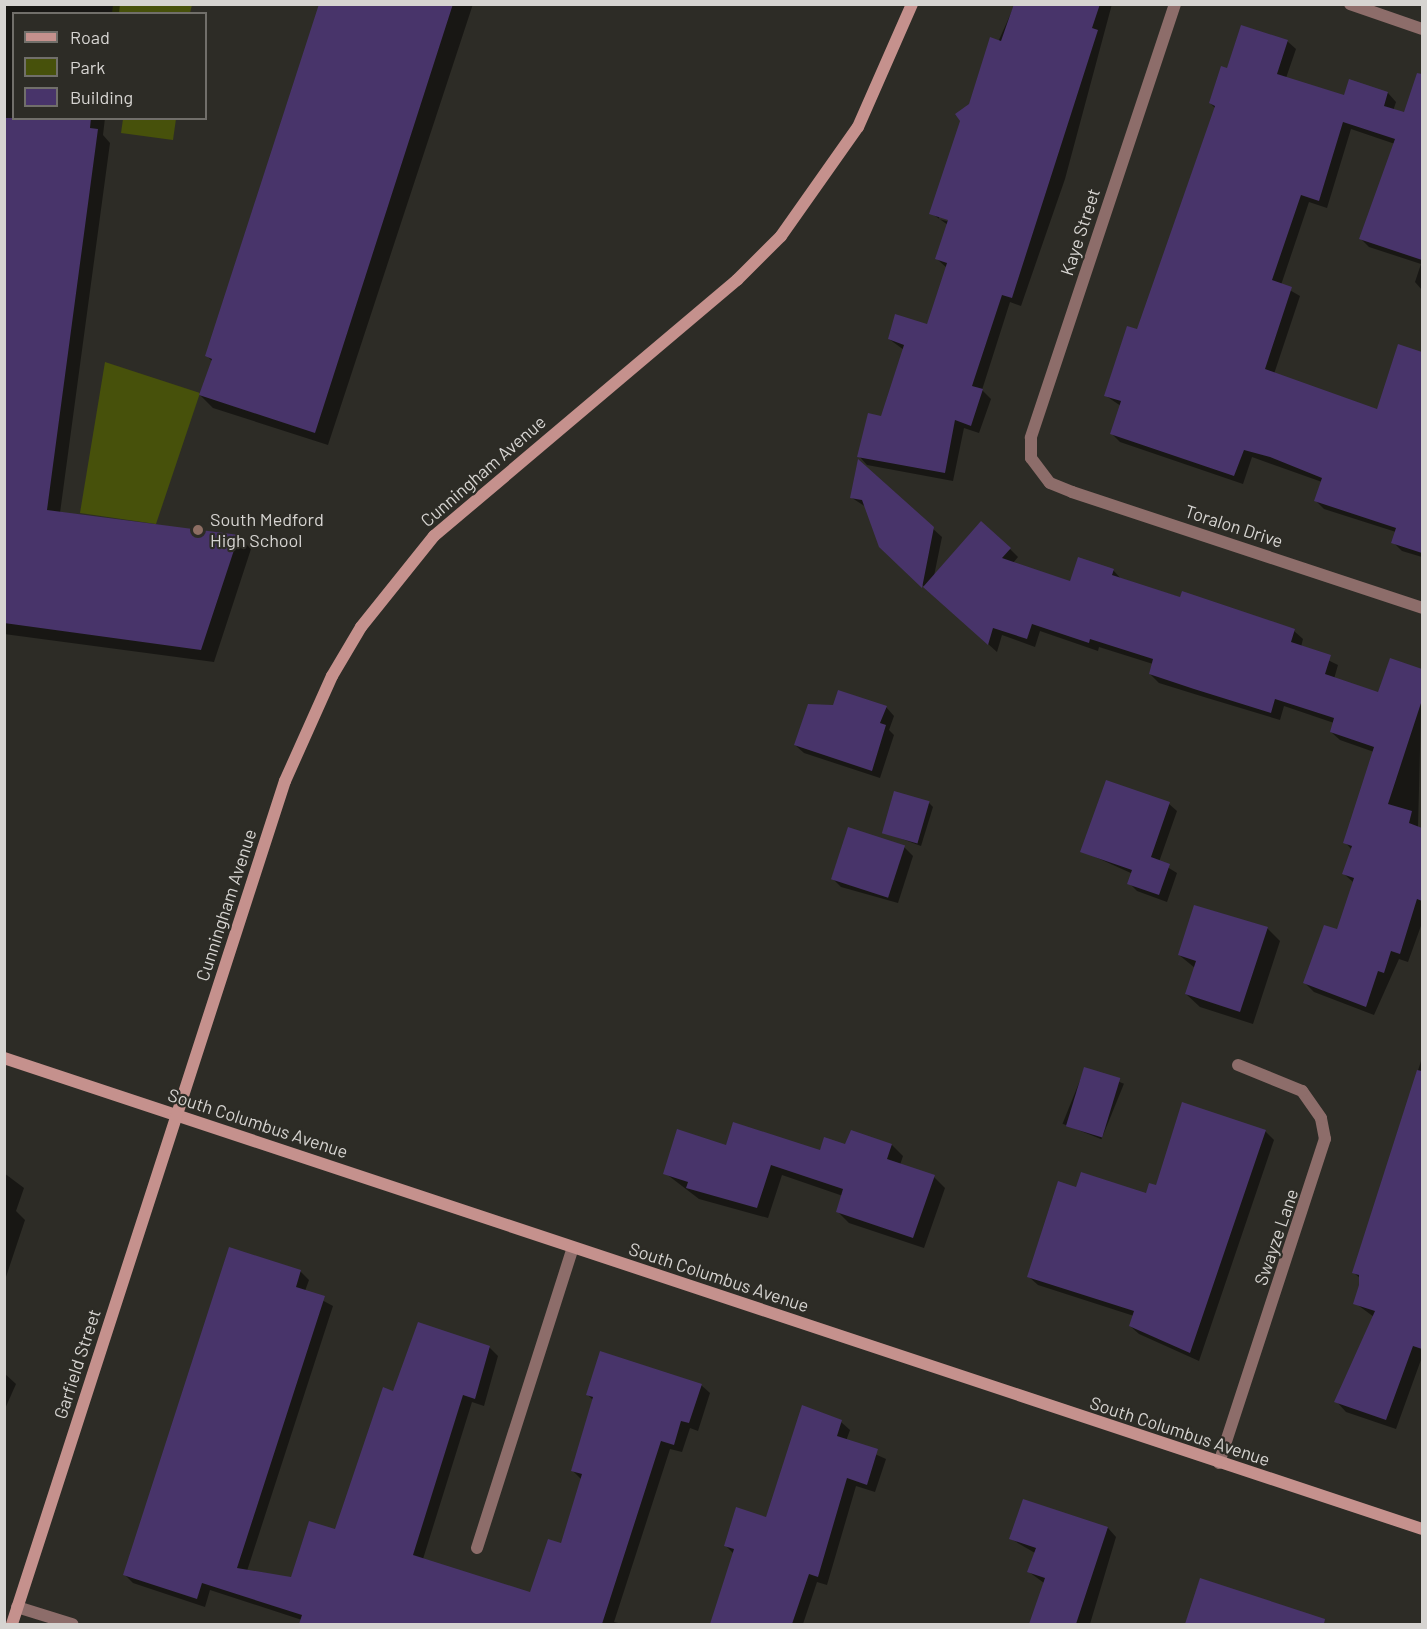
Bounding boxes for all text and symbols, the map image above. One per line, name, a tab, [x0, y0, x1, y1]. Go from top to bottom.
legend	[12, 12, 207, 120]
text: Road	[70, 26, 110, 48]
text: Park	[70, 56, 105, 78]
text: Building	[70, 86, 133, 108]
street label: Kaye Street	[1056, 186, 1104, 278]
street label: Cunningham Avenue	[416, 411, 550, 531]
street label: Toralon Drive	[1182, 500, 1286, 552]
place label: South Medford High School	[210, 509, 324, 552]
marker: South Medford High School	[191, 523, 205, 537]
street label: Cunningham Avenue	[191, 826, 261, 984]
street label: South Columbus Avenue	[165, 1084, 351, 1162]
street label: Swayze Lane	[1249, 1186, 1303, 1288]
street label: South Columbus Avenue	[626, 1238, 812, 1316]
street label: Garfield Street	[49, 1306, 105, 1422]
street label: South Columbus Avenue	[1087, 1392, 1273, 1470]

